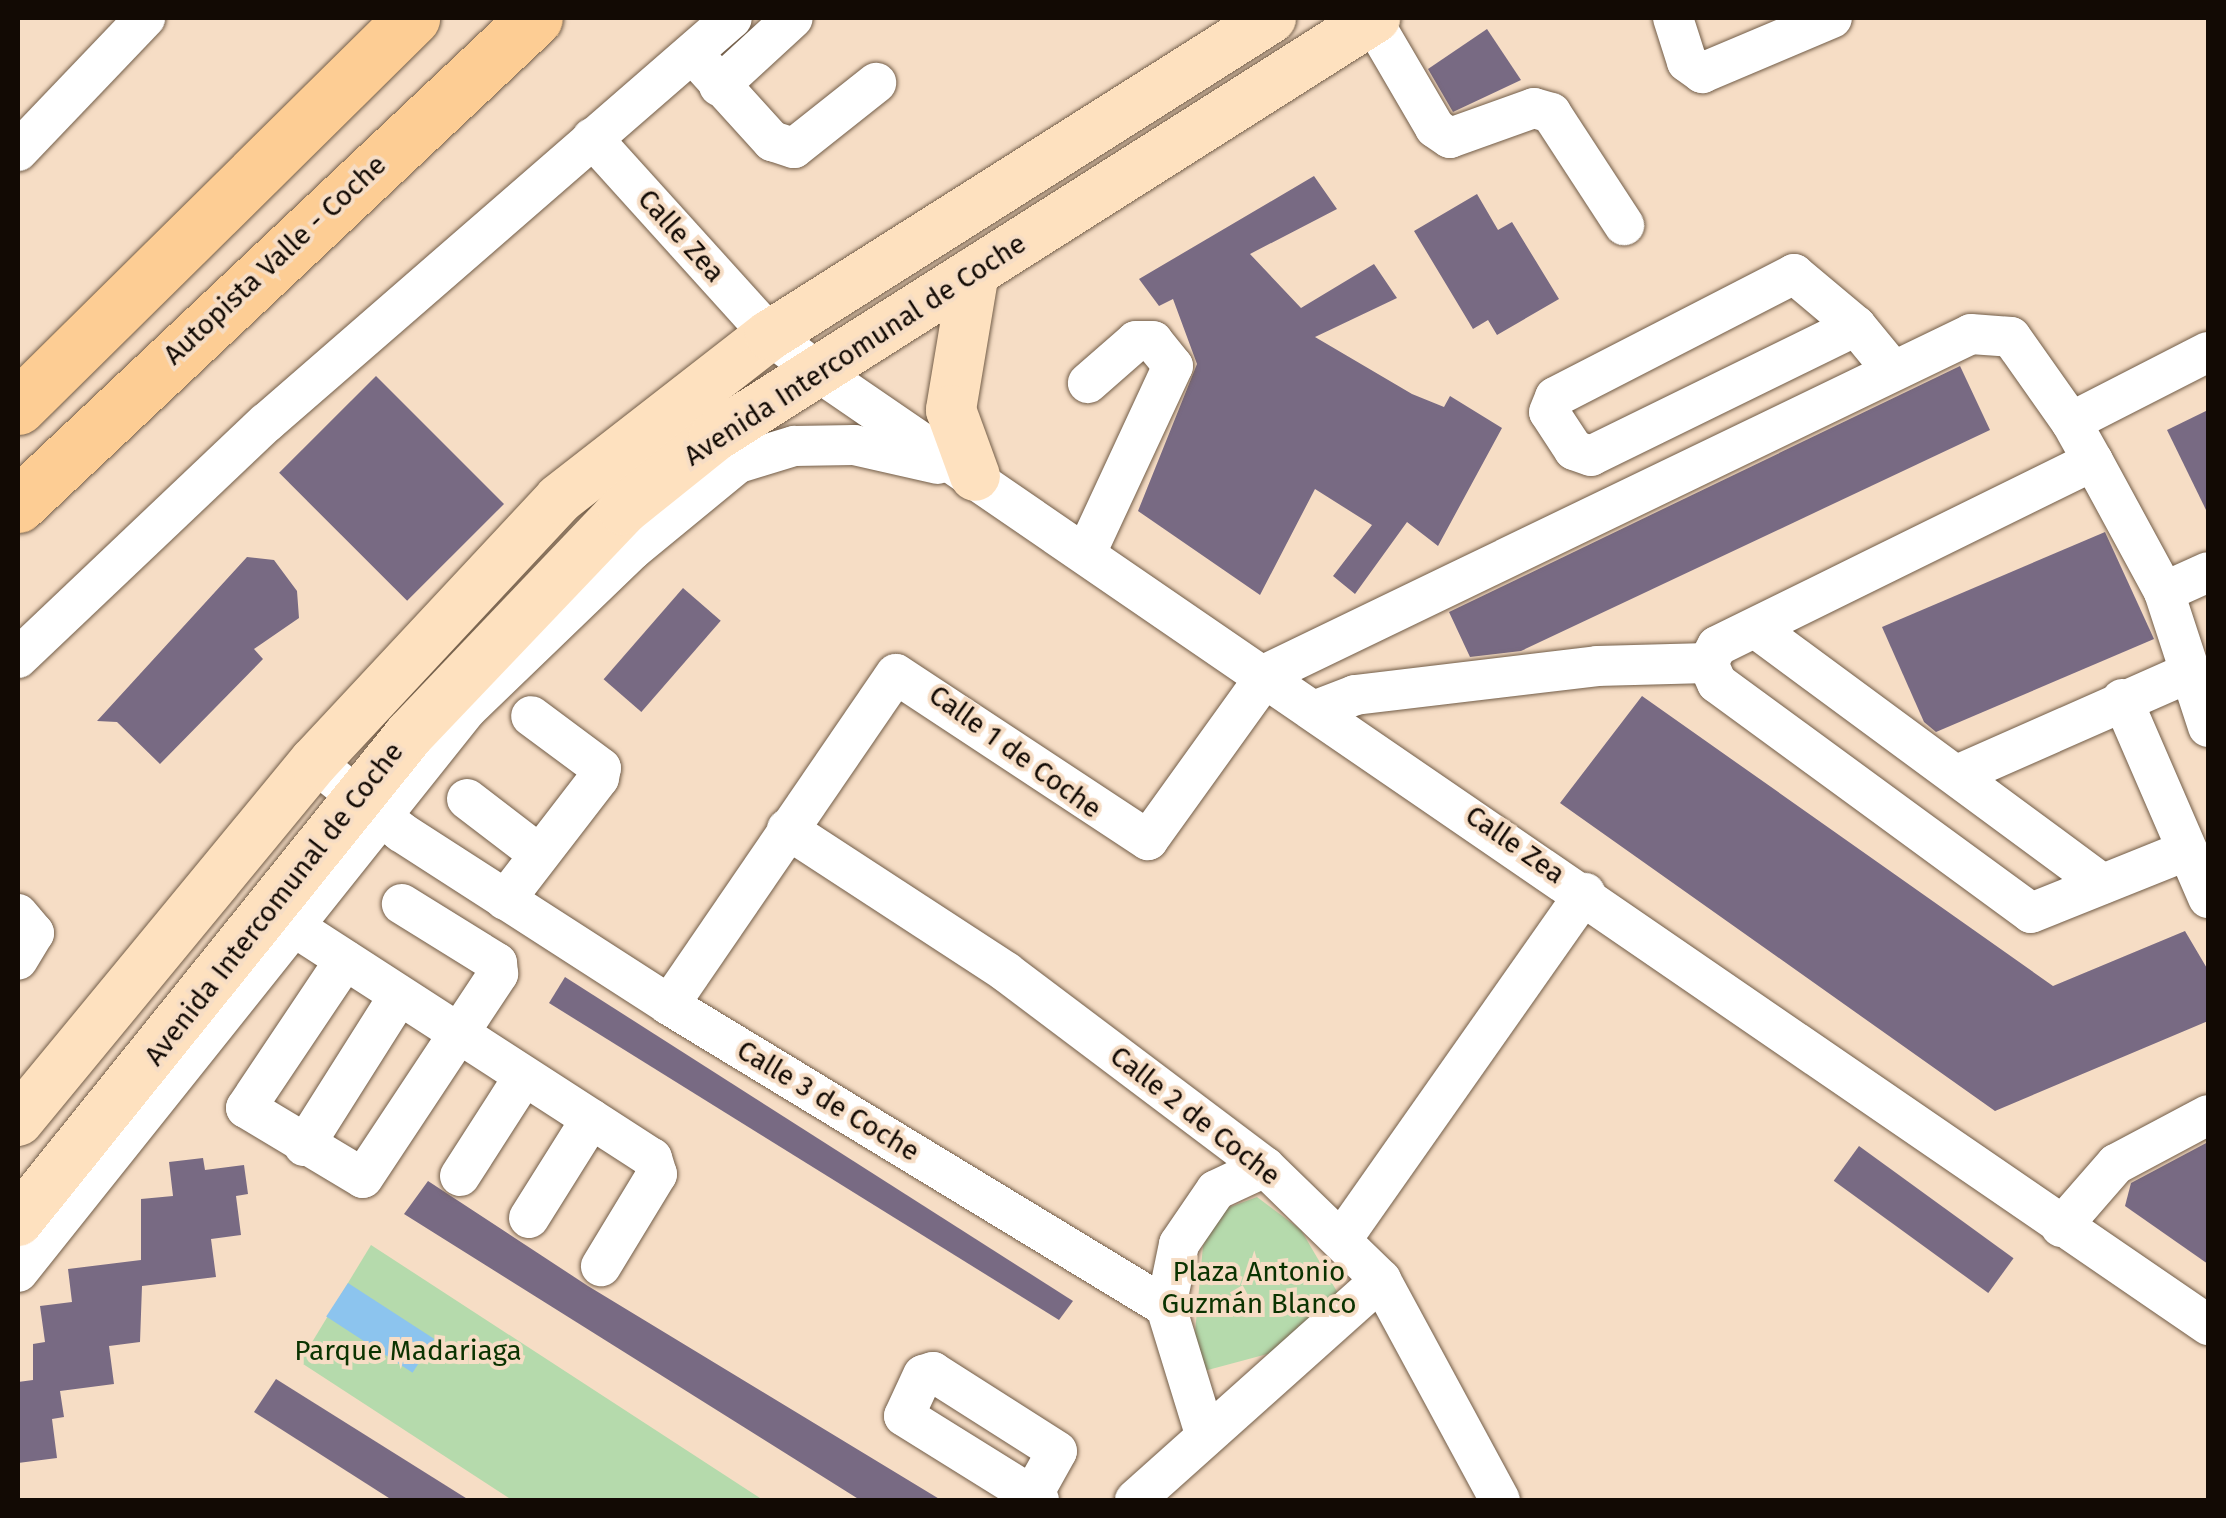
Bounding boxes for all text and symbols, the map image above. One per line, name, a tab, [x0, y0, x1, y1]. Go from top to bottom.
street label: Autopista Valle - Coche	[157, 148, 393, 372]
street label: Calle Zea	[631, 183, 731, 289]
street label: Avenida Intercomunal de Coche	[678, 227, 1032, 473]
street label: Calle 1 de Coche	[922, 678, 1108, 826]
street label: Avenida Intercomunal de Coche	[137, 736, 411, 1072]
street label: Calle Zea	[1459, 799, 1571, 891]
street label: Calle 3 de Coche	[731, 1033, 925, 1169]
street label: Calle 2 de Coche	[1103, 1039, 1287, 1193]
park label: Plaza Antonio Guzmán Blanco	[1161, 1255, 1357, 1321]
park label: Parque Madariaga	[294, 1334, 522, 1368]

